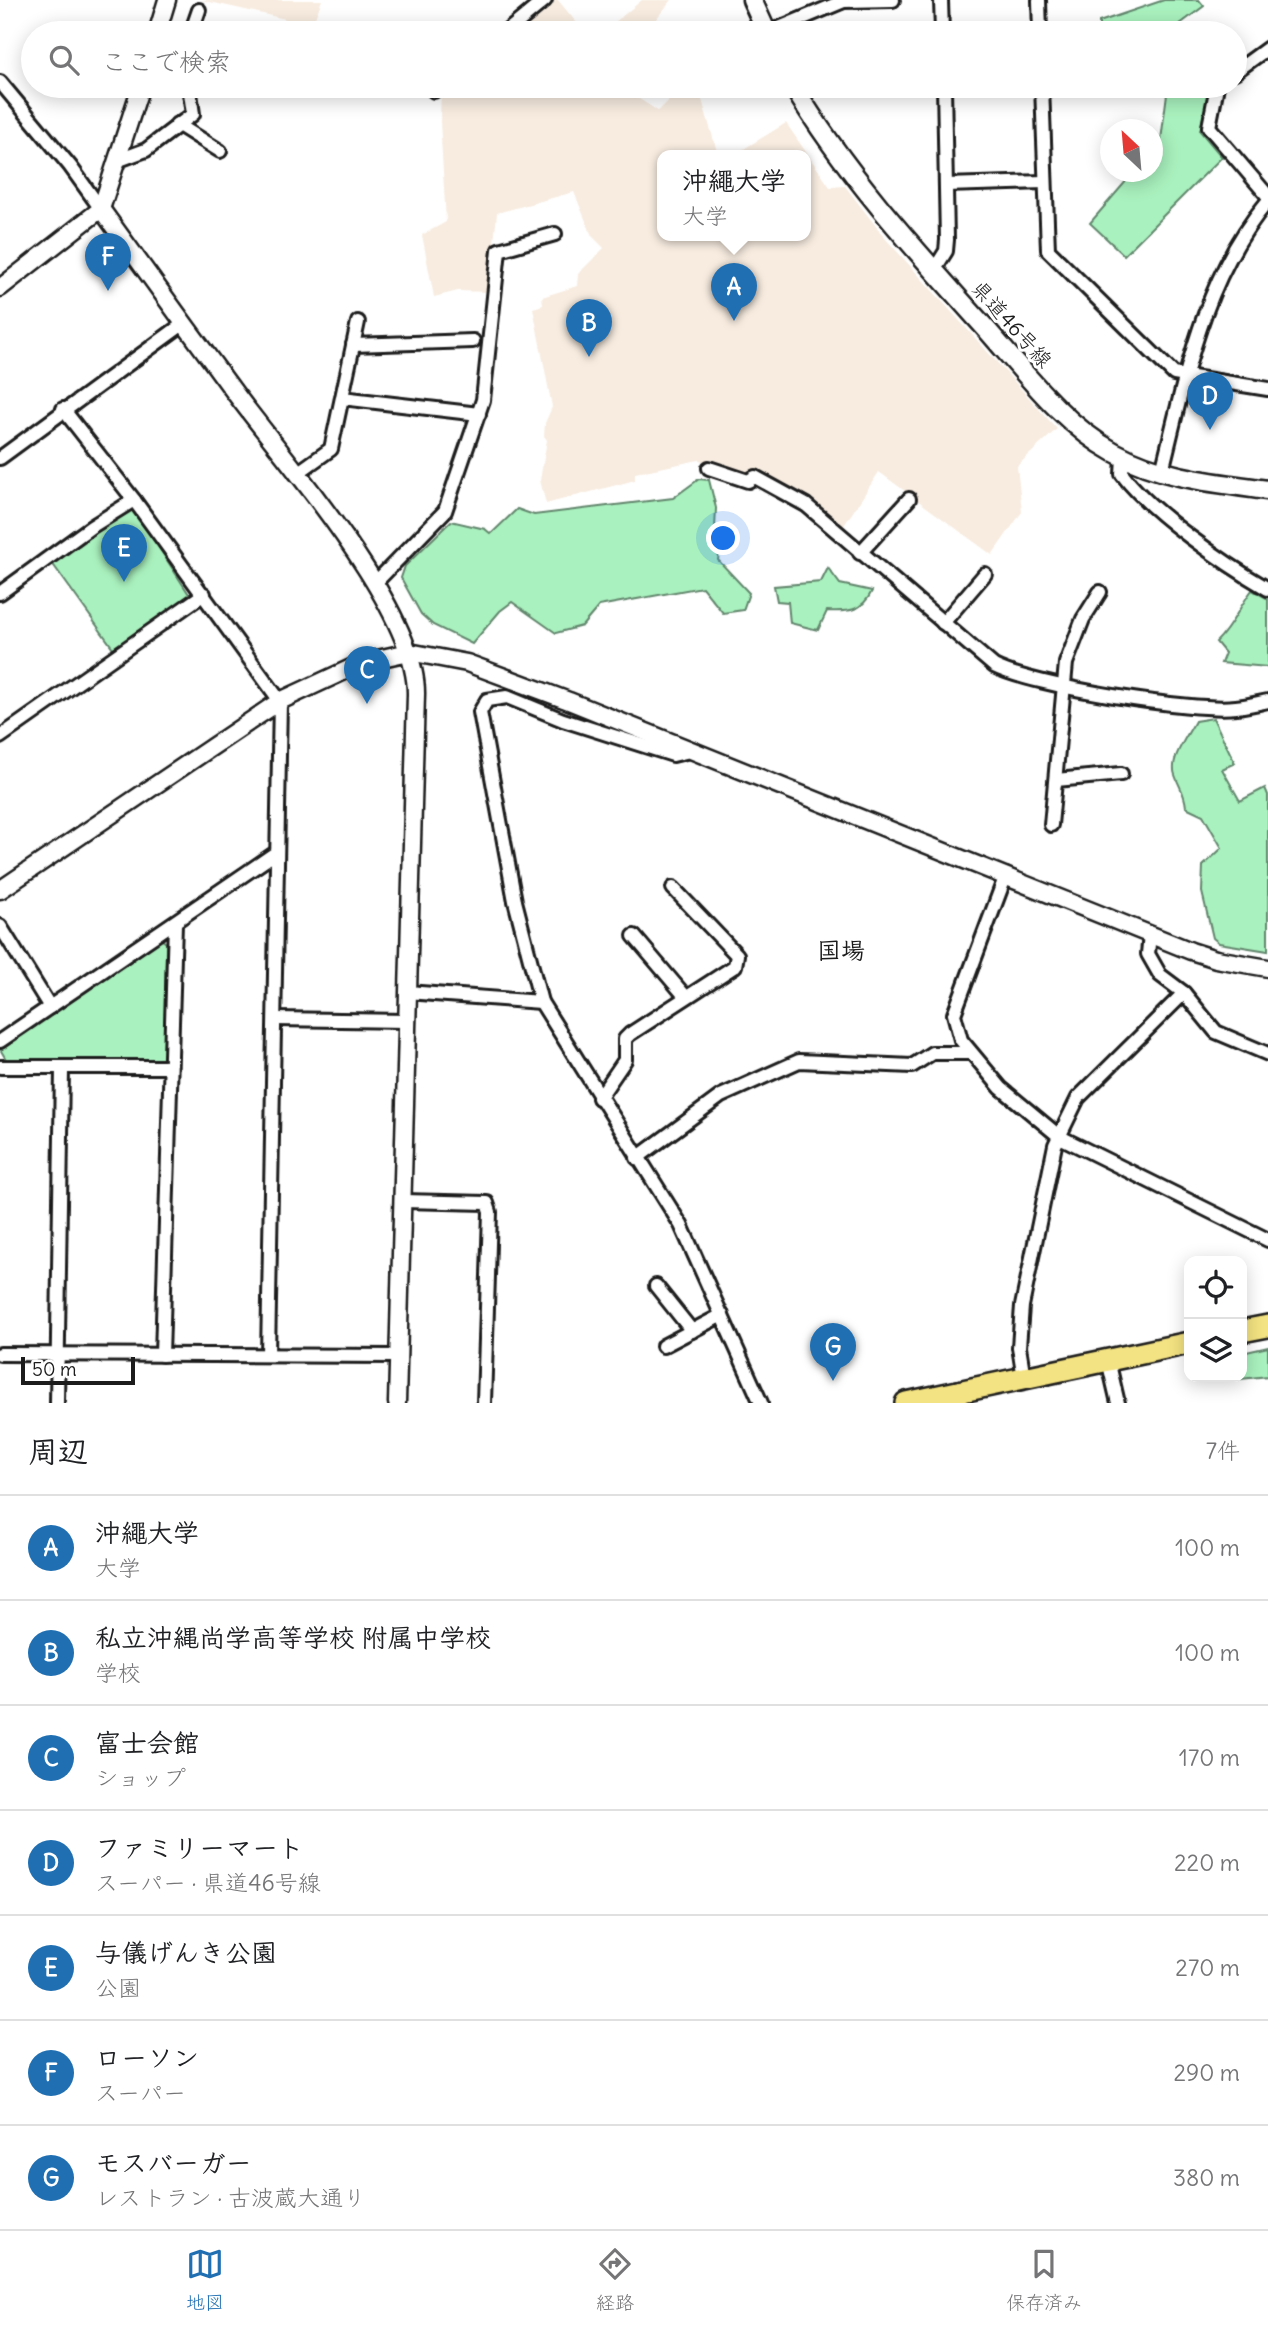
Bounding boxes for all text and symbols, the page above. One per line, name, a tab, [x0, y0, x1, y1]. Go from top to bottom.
search box	[21, 21, 1247, 98]
icon: search	[45, 41, 83, 79]
text: ここで検索	[101, 45, 231, 78]
north arrow	[1100, 119, 1163, 182]
popup	[657, 150, 811, 241]
text: 沖繩大学	[682, 164, 786, 197]
text: 大学	[682, 201, 728, 230]
pin: F	[85, 233, 131, 291]
pin: A	[711, 263, 757, 321]
street label: 県道46号線	[966, 275, 1058, 373]
pin: B	[566, 299, 612, 357]
pin: D	[1187, 372, 1233, 430]
your location	[706, 521, 740, 555]
pin: E	[101, 524, 147, 582]
pin: C	[344, 646, 390, 704]
district label: 国場	[817, 935, 865, 965]
map controls	[1184, 1256, 1247, 1382]
button: locate	[1184, 1256, 1247, 1319]
button: layers	[1184, 1319, 1247, 1382]
pin: G	[810, 1323, 856, 1381]
scale bar	[21, 1354, 135, 1386]
text: 50 m	[32, 1357, 77, 1381]
text: 周辺	[28, 1432, 88, 1470]
text: 7件	[1206, 1436, 1240, 1465]
text: 沖繩大学	[95, 1516, 199, 1549]
text: A	[44, 1533, 58, 1562]
text: 100 m	[1175, 1533, 1240, 1562]
text: 大学	[95, 1553, 141, 1582]
text: 私立沖縄尚学高等学校 附属中学校	[95, 1621, 491, 1654]
text: B	[43, 1638, 59, 1667]
text: 100 m	[1175, 1638, 1240, 1667]
text: 学校	[95, 1658, 141, 1687]
text: 富士会館	[95, 1726, 199, 1759]
text: C	[43, 1743, 59, 1772]
text: 170 m	[1179, 1743, 1240, 1772]
text: ショップ	[95, 1763, 186, 1792]
text: ファミリーマート	[95, 1831, 304, 1864]
text: D	[43, 1848, 59, 1877]
text: 220 m	[1174, 1848, 1240, 1877]
text: スーパー · 県道46号線	[95, 1868, 321, 1897]
text: 与儀げんき公園	[95, 1936, 277, 1969]
text: E	[44, 1953, 58, 1982]
text: 270 m	[1175, 1953, 1240, 1982]
text: 公園	[95, 1973, 141, 2002]
text: ローソン	[95, 2041, 199, 2074]
text: F	[44, 2058, 58, 2087]
text: 290 m	[1173, 2058, 1240, 2087]
text: スーパー	[95, 2078, 186, 2107]
text: モスバーガー	[95, 2146, 252, 2179]
text: G	[43, 2163, 59, 2192]
text: 380 m	[1173, 2163, 1240, 2192]
text: レストラン · 古波蔵大通り	[95, 2183, 366, 2212]
tab: 地図	[186, 2245, 224, 2314]
tab: 経路	[596, 2245, 634, 2314]
tab: 保存済み	[1006, 2245, 1082, 2314]

